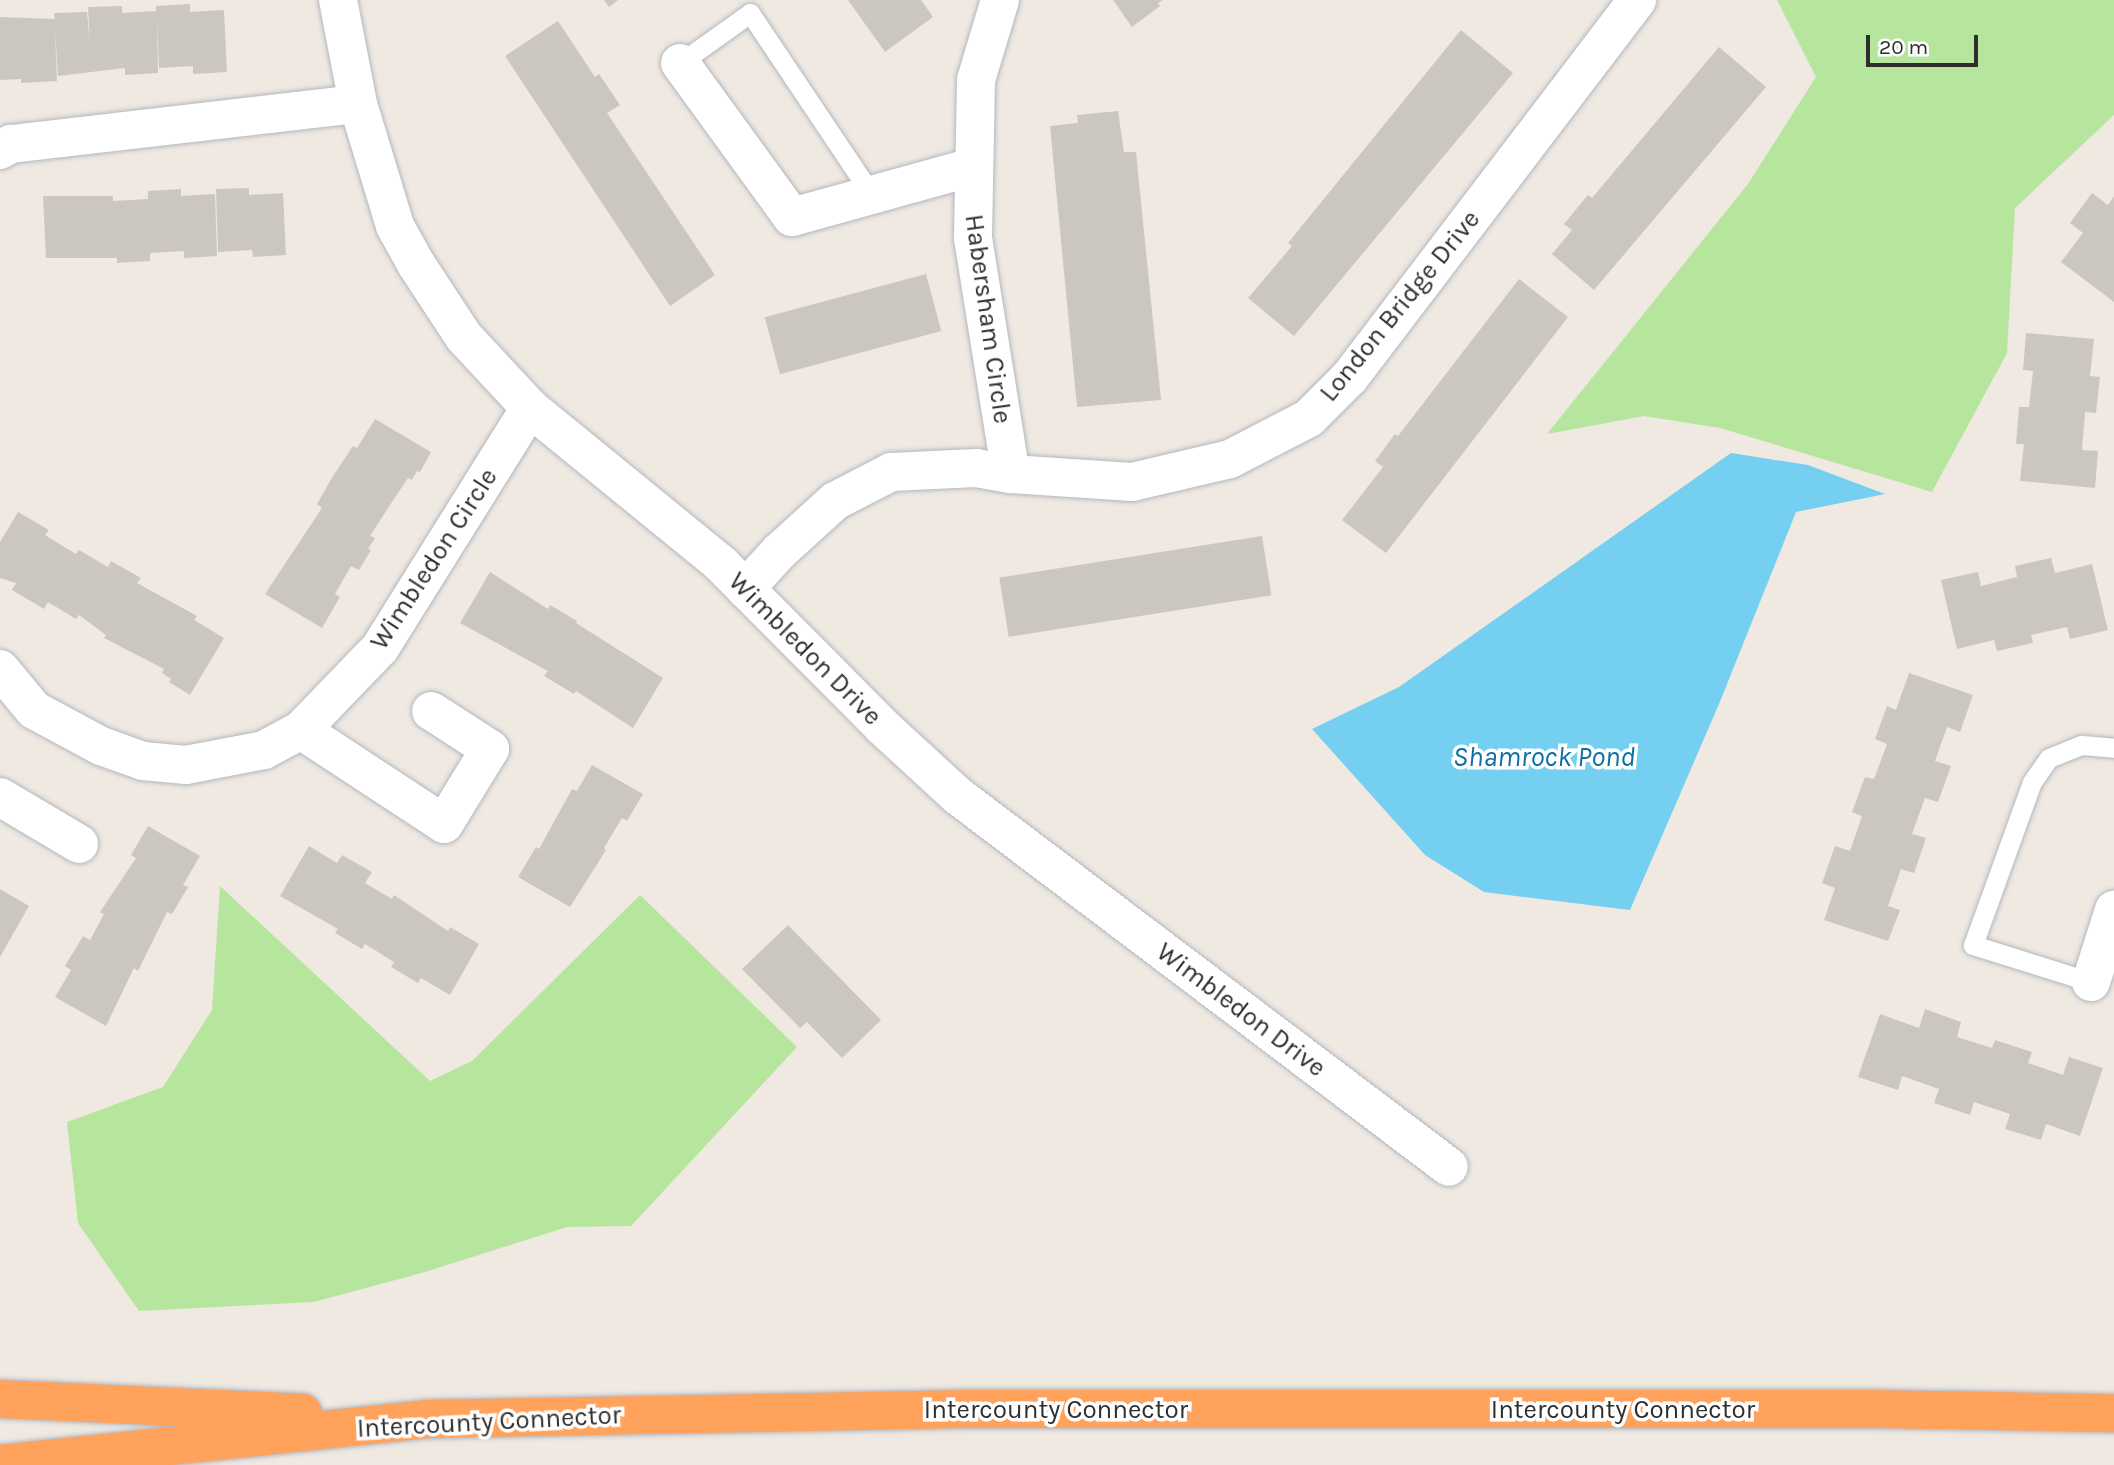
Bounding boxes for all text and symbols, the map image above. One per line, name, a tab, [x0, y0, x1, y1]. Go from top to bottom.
scale bar	[1869, 21, 1981, 65]
text: 20 m	[1879, 35, 1928, 59]
street label: London Bridge Drive	[1313, 204, 1487, 408]
street label: Habersham Circle	[958, 212, 1018, 426]
street label: Wimbledon Circle	[364, 462, 504, 656]
street label: Wimbledon Drive	[722, 566, 888, 732]
water label: Shamrock Pond	[1453, 740, 1635, 774]
street label: Wimbledon Drive	[1150, 936, 1332, 1084]
street label: Intercounty Connector	[924, 1394, 1188, 1426]
street label: Intercounty Connector	[1491, 1394, 1755, 1426]
street label: Intercounty Connector	[356, 1400, 622, 1444]

